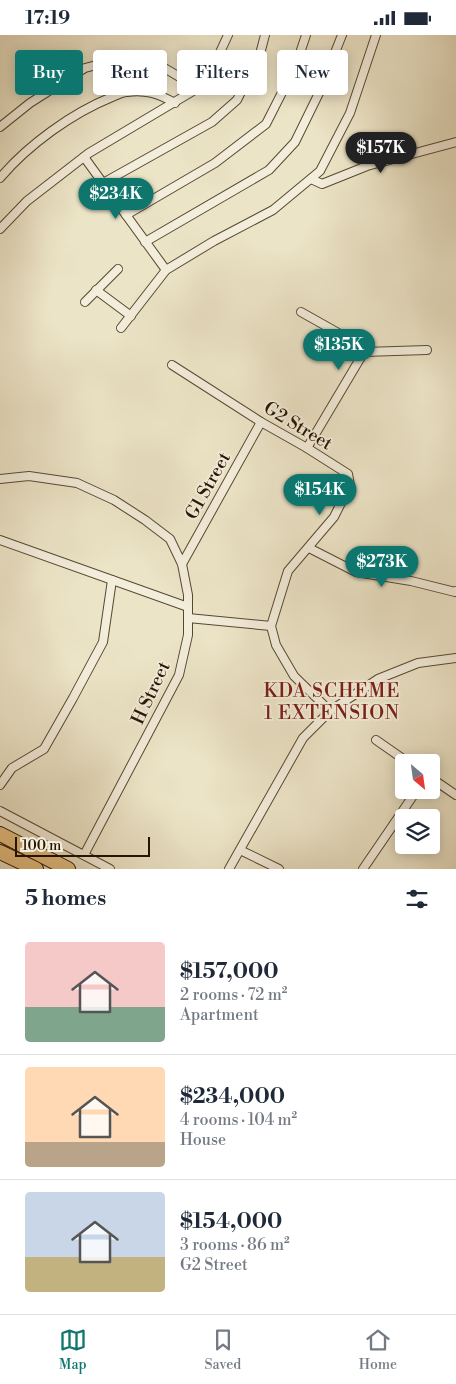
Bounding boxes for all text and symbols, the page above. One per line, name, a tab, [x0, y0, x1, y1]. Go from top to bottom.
text: 17:19	[25, 6, 70, 30]
chip: Buy	[15, 50, 83, 95]
chip: Rent	[93, 50, 167, 95]
chip: Filters	[177, 50, 267, 95]
chip: New	[277, 50, 348, 95]
pin: $157K	[346, 131, 416, 174]
text: $157K	[356, 138, 406, 158]
pin: $234K	[81, 177, 151, 220]
text: $234K	[89, 184, 143, 204]
pin: $135K	[304, 329, 374, 371]
text: $135K	[314, 335, 364, 355]
street label: G2 Street	[259, 397, 337, 456]
street label: G1 Street	[180, 448, 236, 524]
pin: $154K	[285, 473, 355, 516]
text: $154K	[294, 480, 346, 500]
pin: $273K	[347, 545, 417, 588]
text: $273K	[356, 552, 408, 572]
street label: H Street	[126, 657, 176, 728]
district label: KDA SCHEME 1 EXTENSION	[263, 679, 401, 725]
north arrow	[395, 754, 440, 799]
map controls	[395, 754, 440, 854]
button: layers	[395, 809, 440, 854]
scale bar	[15, 834, 150, 857]
text: 100 m	[22, 837, 61, 855]
icon: filters	[403, 885, 431, 913]
text: 5 homes	[25, 886, 106, 912]
text: $157,000	[180, 959, 279, 985]
icon: home	[65, 962, 125, 1022]
text: 2 rooms · 72 m²	[180, 985, 287, 1005]
text: Apartment	[180, 1005, 259, 1025]
text: $234,000	[180, 1084, 285, 1110]
icon: home	[65, 1087, 125, 1147]
text: 4 rooms · 104 m²	[180, 1110, 297, 1130]
text: House	[180, 1130, 226, 1150]
text: $154,000	[180, 1209, 282, 1235]
icon: home	[65, 1212, 125, 1272]
text: 3 rooms · 86 m²	[180, 1235, 290, 1255]
text: G2 Street	[180, 1255, 248, 1275]
tab: Map	[59, 1326, 87, 1374]
tab: Saved	[204, 1326, 241, 1374]
tab: Home	[359, 1326, 397, 1374]

